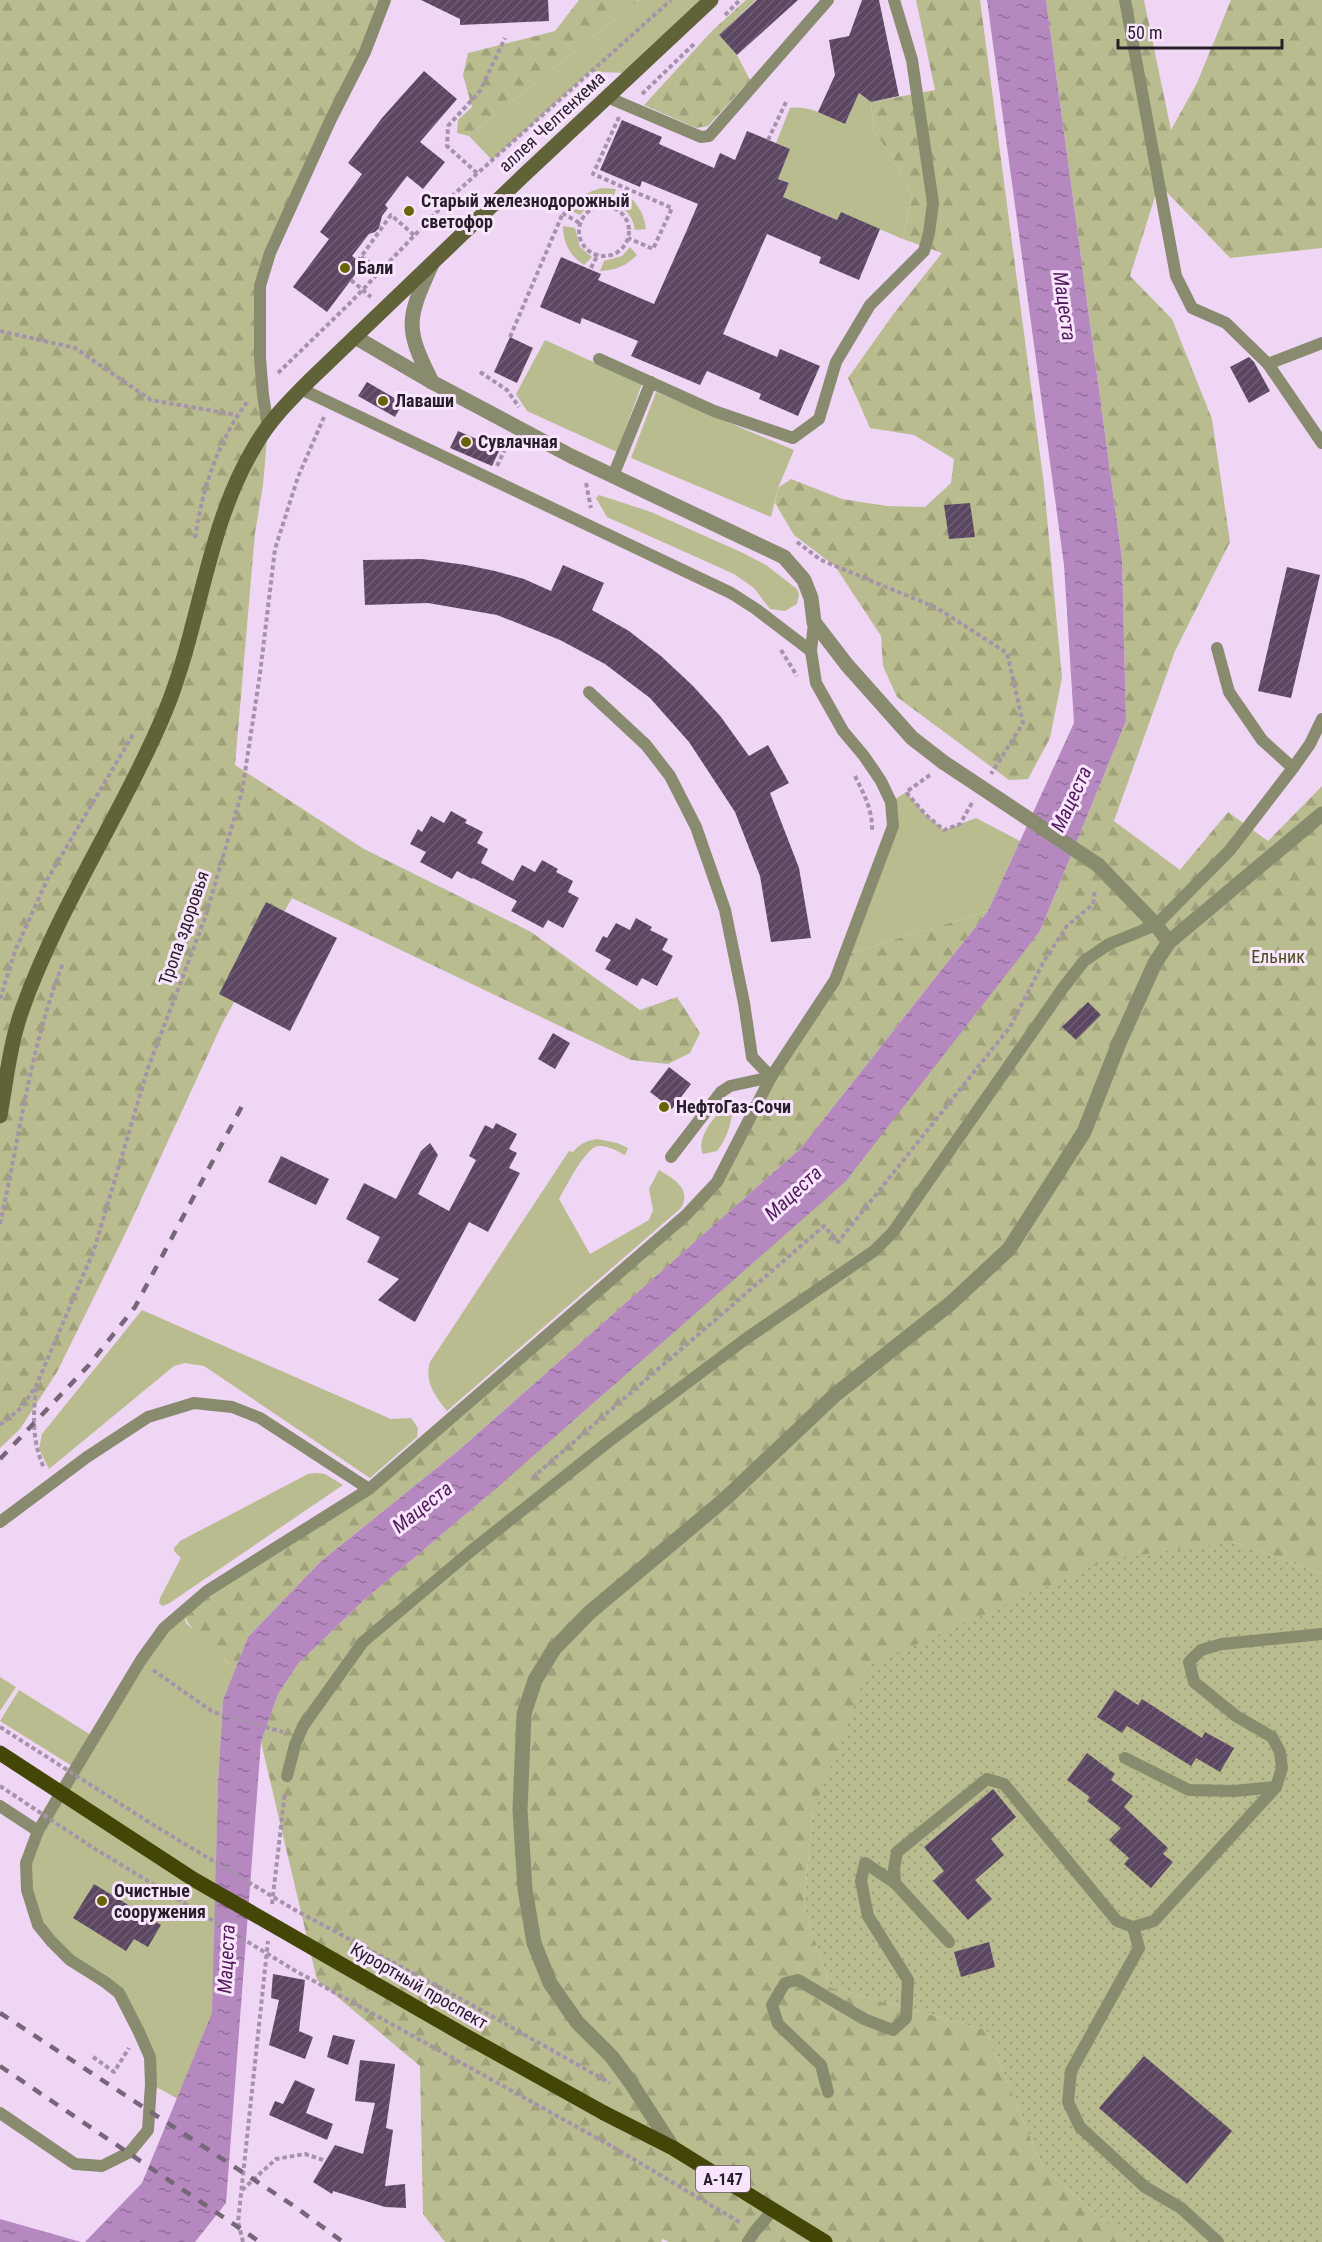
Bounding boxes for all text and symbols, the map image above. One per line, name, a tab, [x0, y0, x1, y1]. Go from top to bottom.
scale bar	[1118, 12, 1282, 50]
text: 50 m	[1127, 22, 1162, 43]
street label: аллея Челтенхема	[494, 67, 609, 176]
place label: Старый железнодорожный светофор	[421, 190, 630, 232]
marker: Старый железнодорожный светофор	[402, 204, 416, 218]
place label: Бали	[357, 257, 393, 278]
marker: Бали	[338, 261, 352, 275]
water label: Мацеста	[1048, 270, 1082, 342]
place label: Лаваши	[395, 390, 454, 411]
marker: Лаваши	[376, 394, 390, 408]
place label: Сувлачная	[478, 431, 558, 452]
marker: Сувлачная	[459, 435, 473, 449]
water label: Мацеста	[1045, 762, 1097, 836]
street label: Тропа здоровья	[154, 868, 213, 988]
park label: Ельник	[1251, 946, 1305, 967]
place label: НефтоГаз-Сочи	[676, 1096, 791, 1117]
marker: НефтоГаз-Сочи	[657, 1100, 671, 1114]
water label: Мацеста	[759, 1160, 827, 1226]
water label: Мацеста	[387, 1476, 457, 1538]
place label: Очистные сооружения	[114, 1880, 206, 1922]
marker: Очистные сооружения	[95, 1894, 109, 1908]
water label: Мацеста	[212, 1924, 240, 1994]
street label: Курортный проспект	[347, 1938, 492, 2034]
road number: А-147	[696, 2166, 750, 2192]

